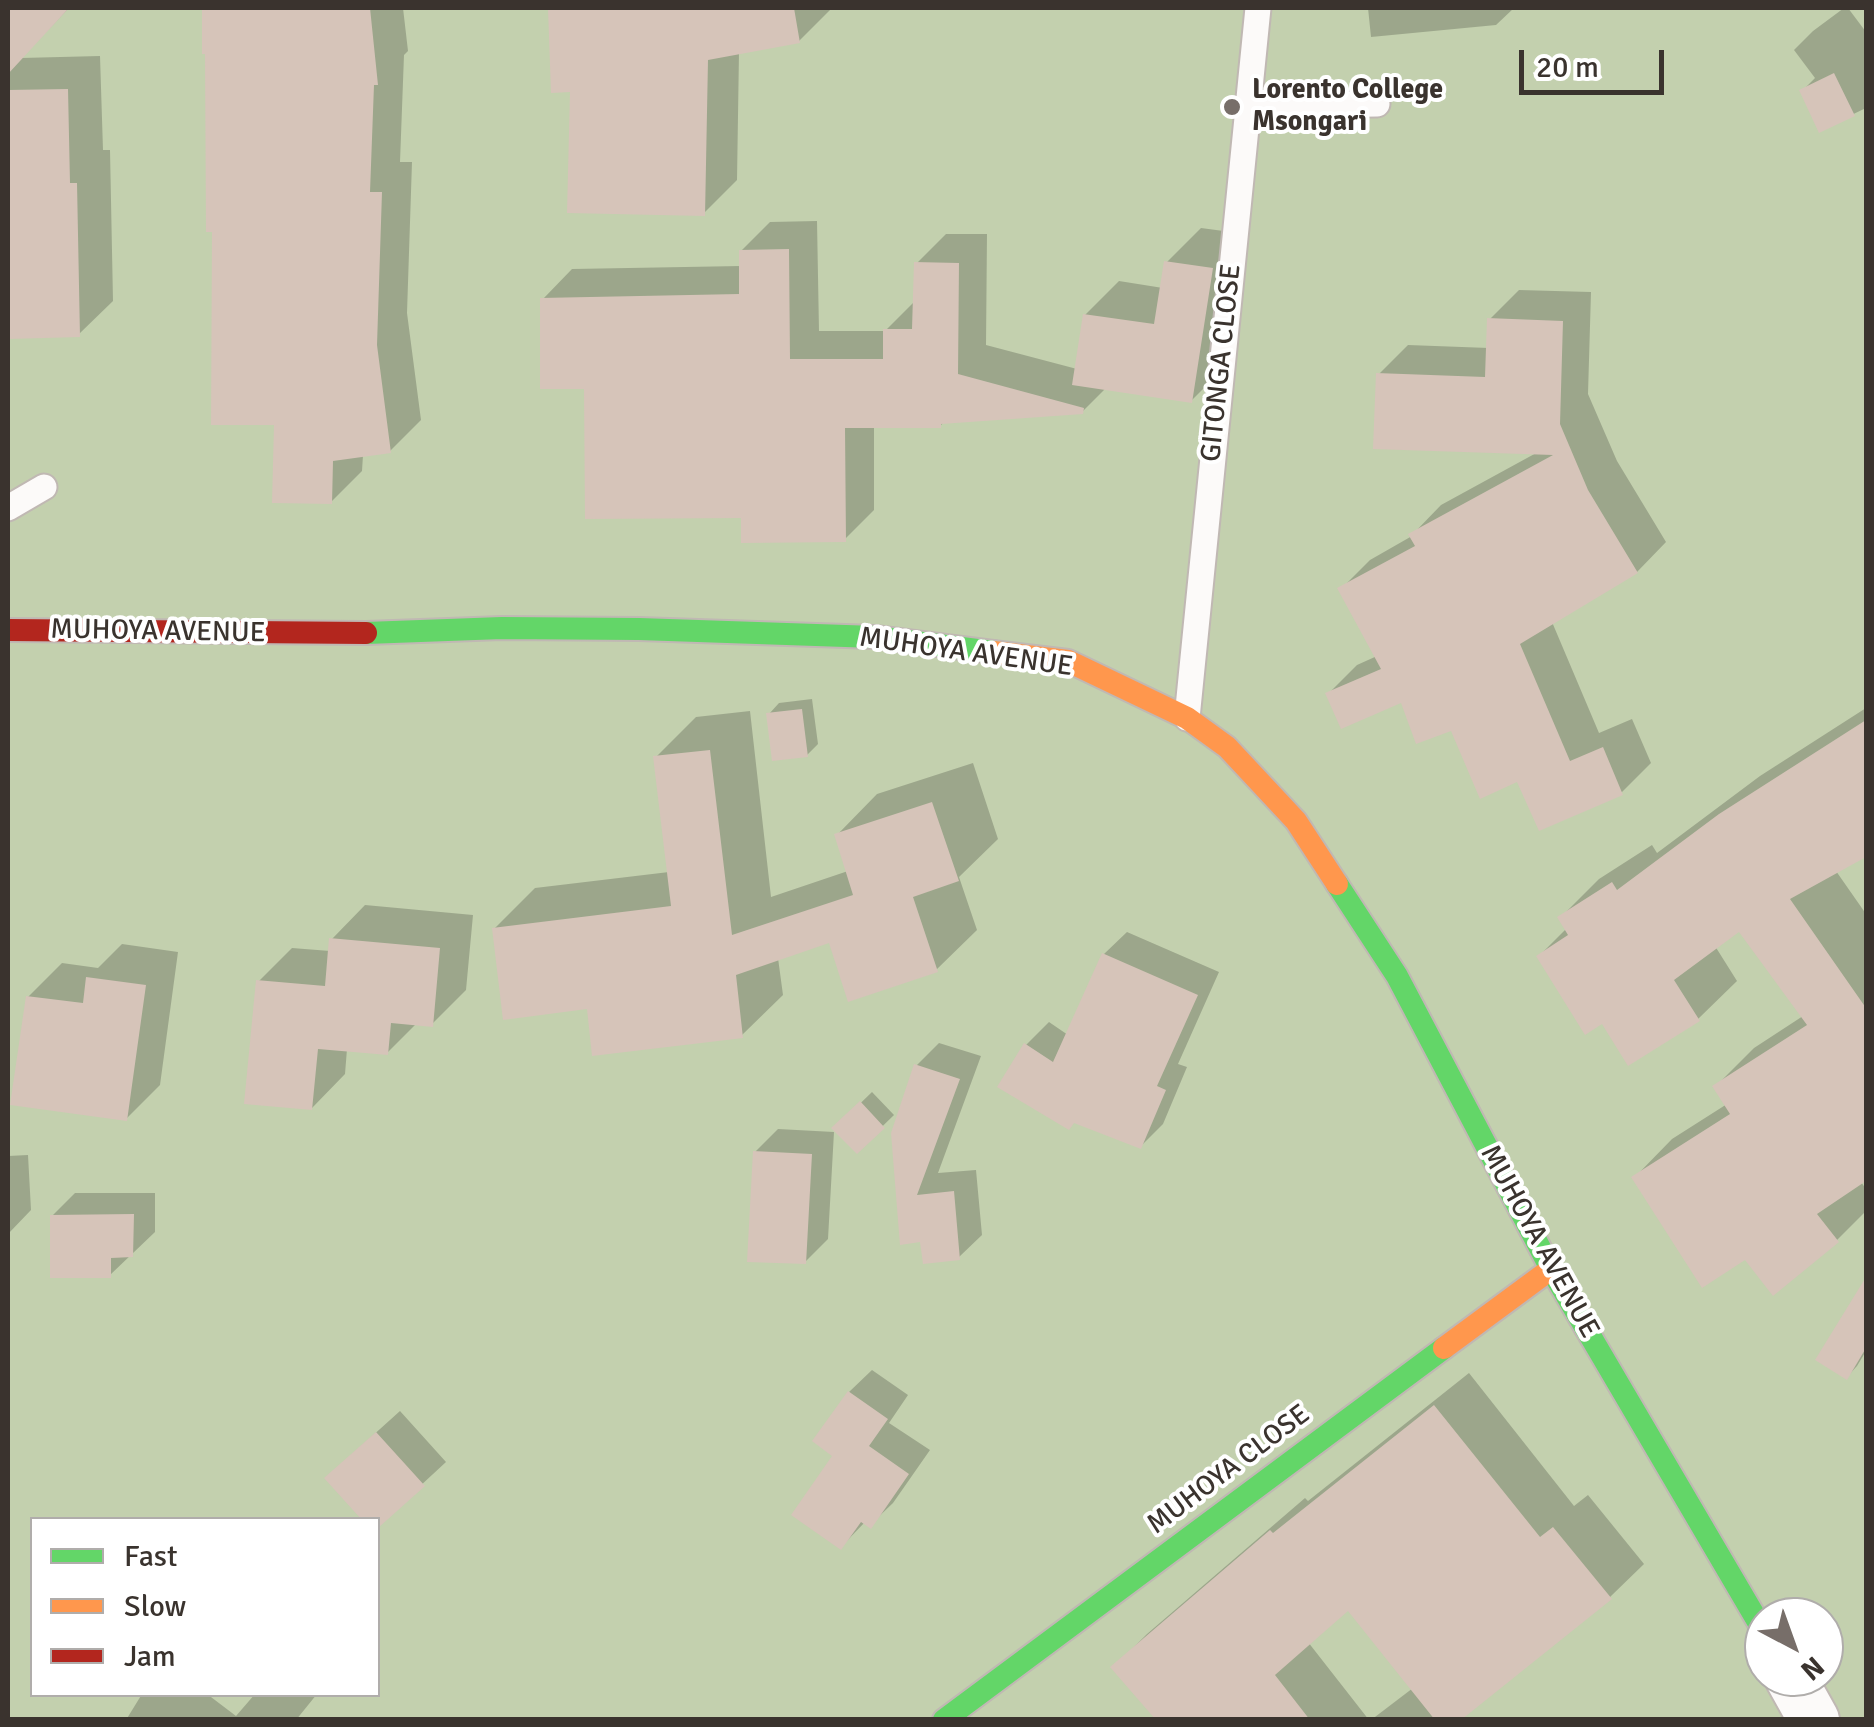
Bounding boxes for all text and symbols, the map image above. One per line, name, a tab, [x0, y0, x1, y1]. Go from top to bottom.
scale bar	[1524, 30, 1669, 92]
text: 20 m	[1536, 49, 1599, 86]
place label: Lorento College Msongari	[1252, 74, 1443, 140]
marker: Lorento College Msongari	[1221, 96, 1243, 118]
street label: GITONGA CLOSE	[1195, 263, 1249, 463]
street label: MUHOYA AVENUE	[50, 613, 266, 651]
street label: MUHOYA AVENUE	[857, 621, 1075, 685]
street label: MUHOYA AVENUE	[1472, 1140, 1606, 1344]
street label: MUHOYA CLOSE	[1141, 1398, 1317, 1542]
legend	[30, 1517, 380, 1697]
text: Fast	[124, 1538, 177, 1575]
text: Slow	[124, 1588, 186, 1625]
north arrow	[1744, 1597, 1844, 1697]
text: Jam	[124, 1638, 176, 1675]
text: N	[1794, 1649, 1831, 1687]

